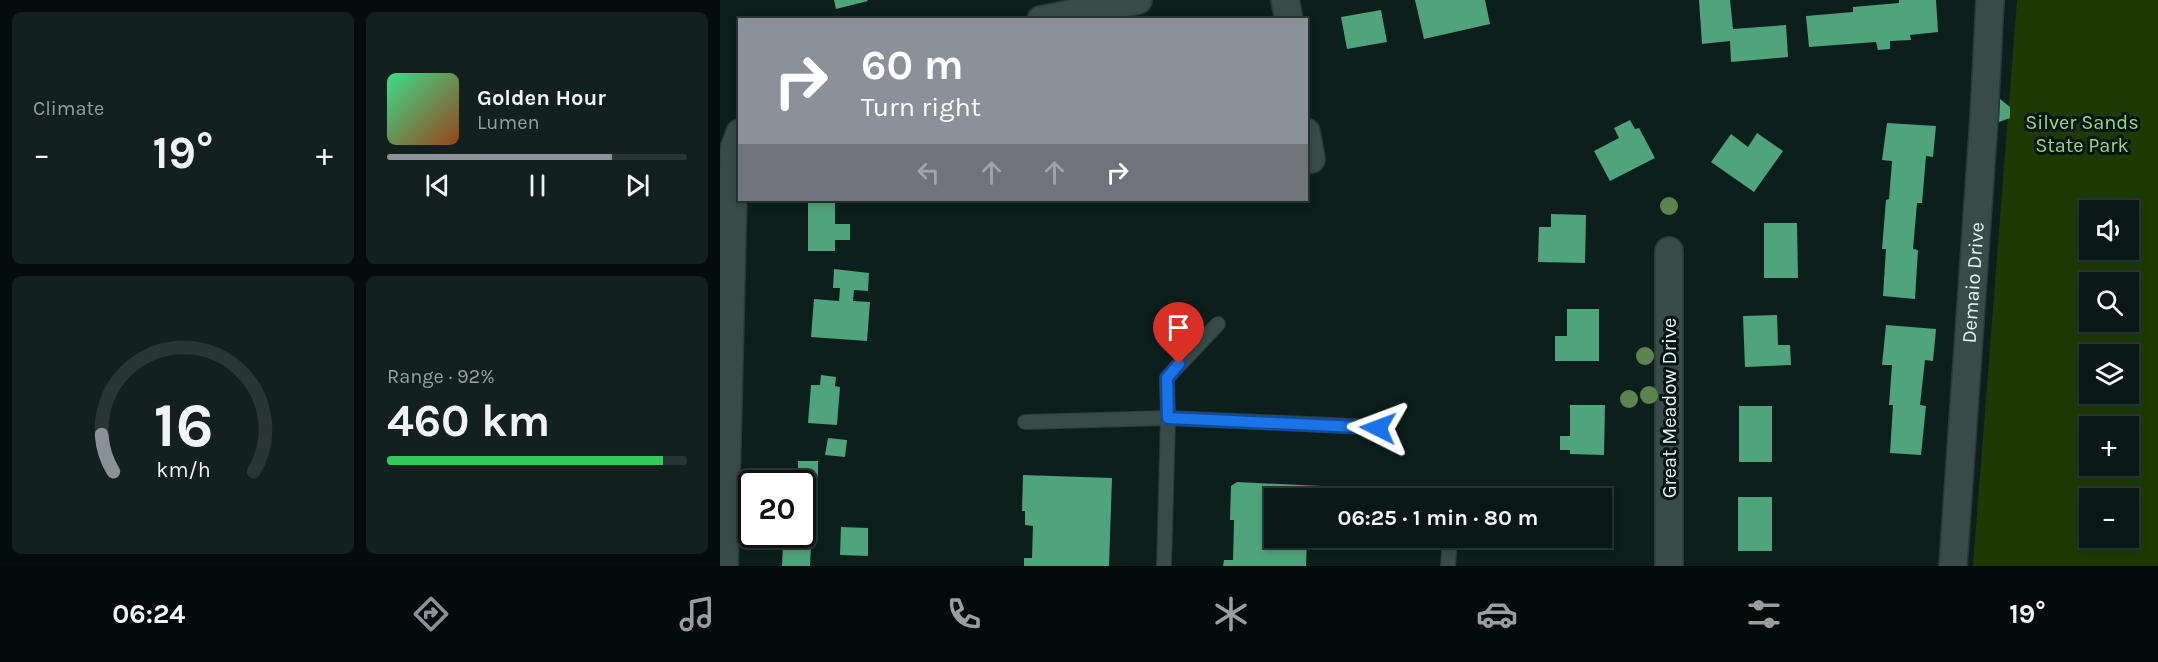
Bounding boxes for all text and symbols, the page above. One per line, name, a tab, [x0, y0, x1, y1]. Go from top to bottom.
text: 60 m	[861, 40, 964, 90]
icon: right	[762, 42, 840, 120]
text: Golden Hour	[477, 85, 606, 111]
text: Turn right	[861, 91, 981, 123]
text: Climate	[33, 97, 104, 120]
text: Lumen	[477, 111, 540, 134]
park label: Silver Sands State Park	[2025, 111, 2139, 157]
text: 19°	[153, 127, 213, 179]
text: −	[33, 135, 50, 173]
text: +	[316, 135, 333, 173]
icon: left	[912, 156, 945, 189]
icon: ahead	[975, 156, 1008, 189]
icon: ahead	[1038, 156, 1071, 189]
icon: right	[1101, 156, 1134, 189]
icon: previous	[421, 169, 454, 202]
icon: pause	[521, 169, 554, 202]
icon: next	[621, 169, 654, 202]
map controls	[2079, 200, 2139, 548]
button: sound	[2079, 200, 2139, 260]
street label: Demaio Drive	[1957, 221, 1989, 344]
button: search	[2079, 272, 2139, 332]
pin	[1153, 302, 1204, 364]
icon: arrive	[1162, 311, 1195, 344]
street label: Great Meadow Drive	[1658, 318, 1681, 498]
button: layers	[2079, 344, 2139, 404]
text: Range · 92%	[387, 365, 495, 388]
text: 16	[153, 389, 213, 462]
text: 460 km	[387, 395, 550, 447]
position arrow	[1346, 396, 1410, 460]
button: +	[2079, 416, 2139, 476]
text: km/h	[156, 457, 210, 482]
speed limit sign: 20	[738, 470, 816, 548]
button: −	[2079, 488, 2139, 548]
text: 06:25 · 1 min · 80 m	[1338, 505, 1538, 531]
icon: directions	[410, 593, 452, 635]
icon: music	[676, 593, 718, 635]
icon: phone	[943, 593, 985, 635]
icon: climate	[1210, 593, 1252, 635]
icon: car	[1476, 593, 1518, 635]
icon: filters	[1743, 593, 1785, 635]
text: 06:24	[112, 598, 185, 630]
text: 19°	[2009, 598, 2046, 630]

